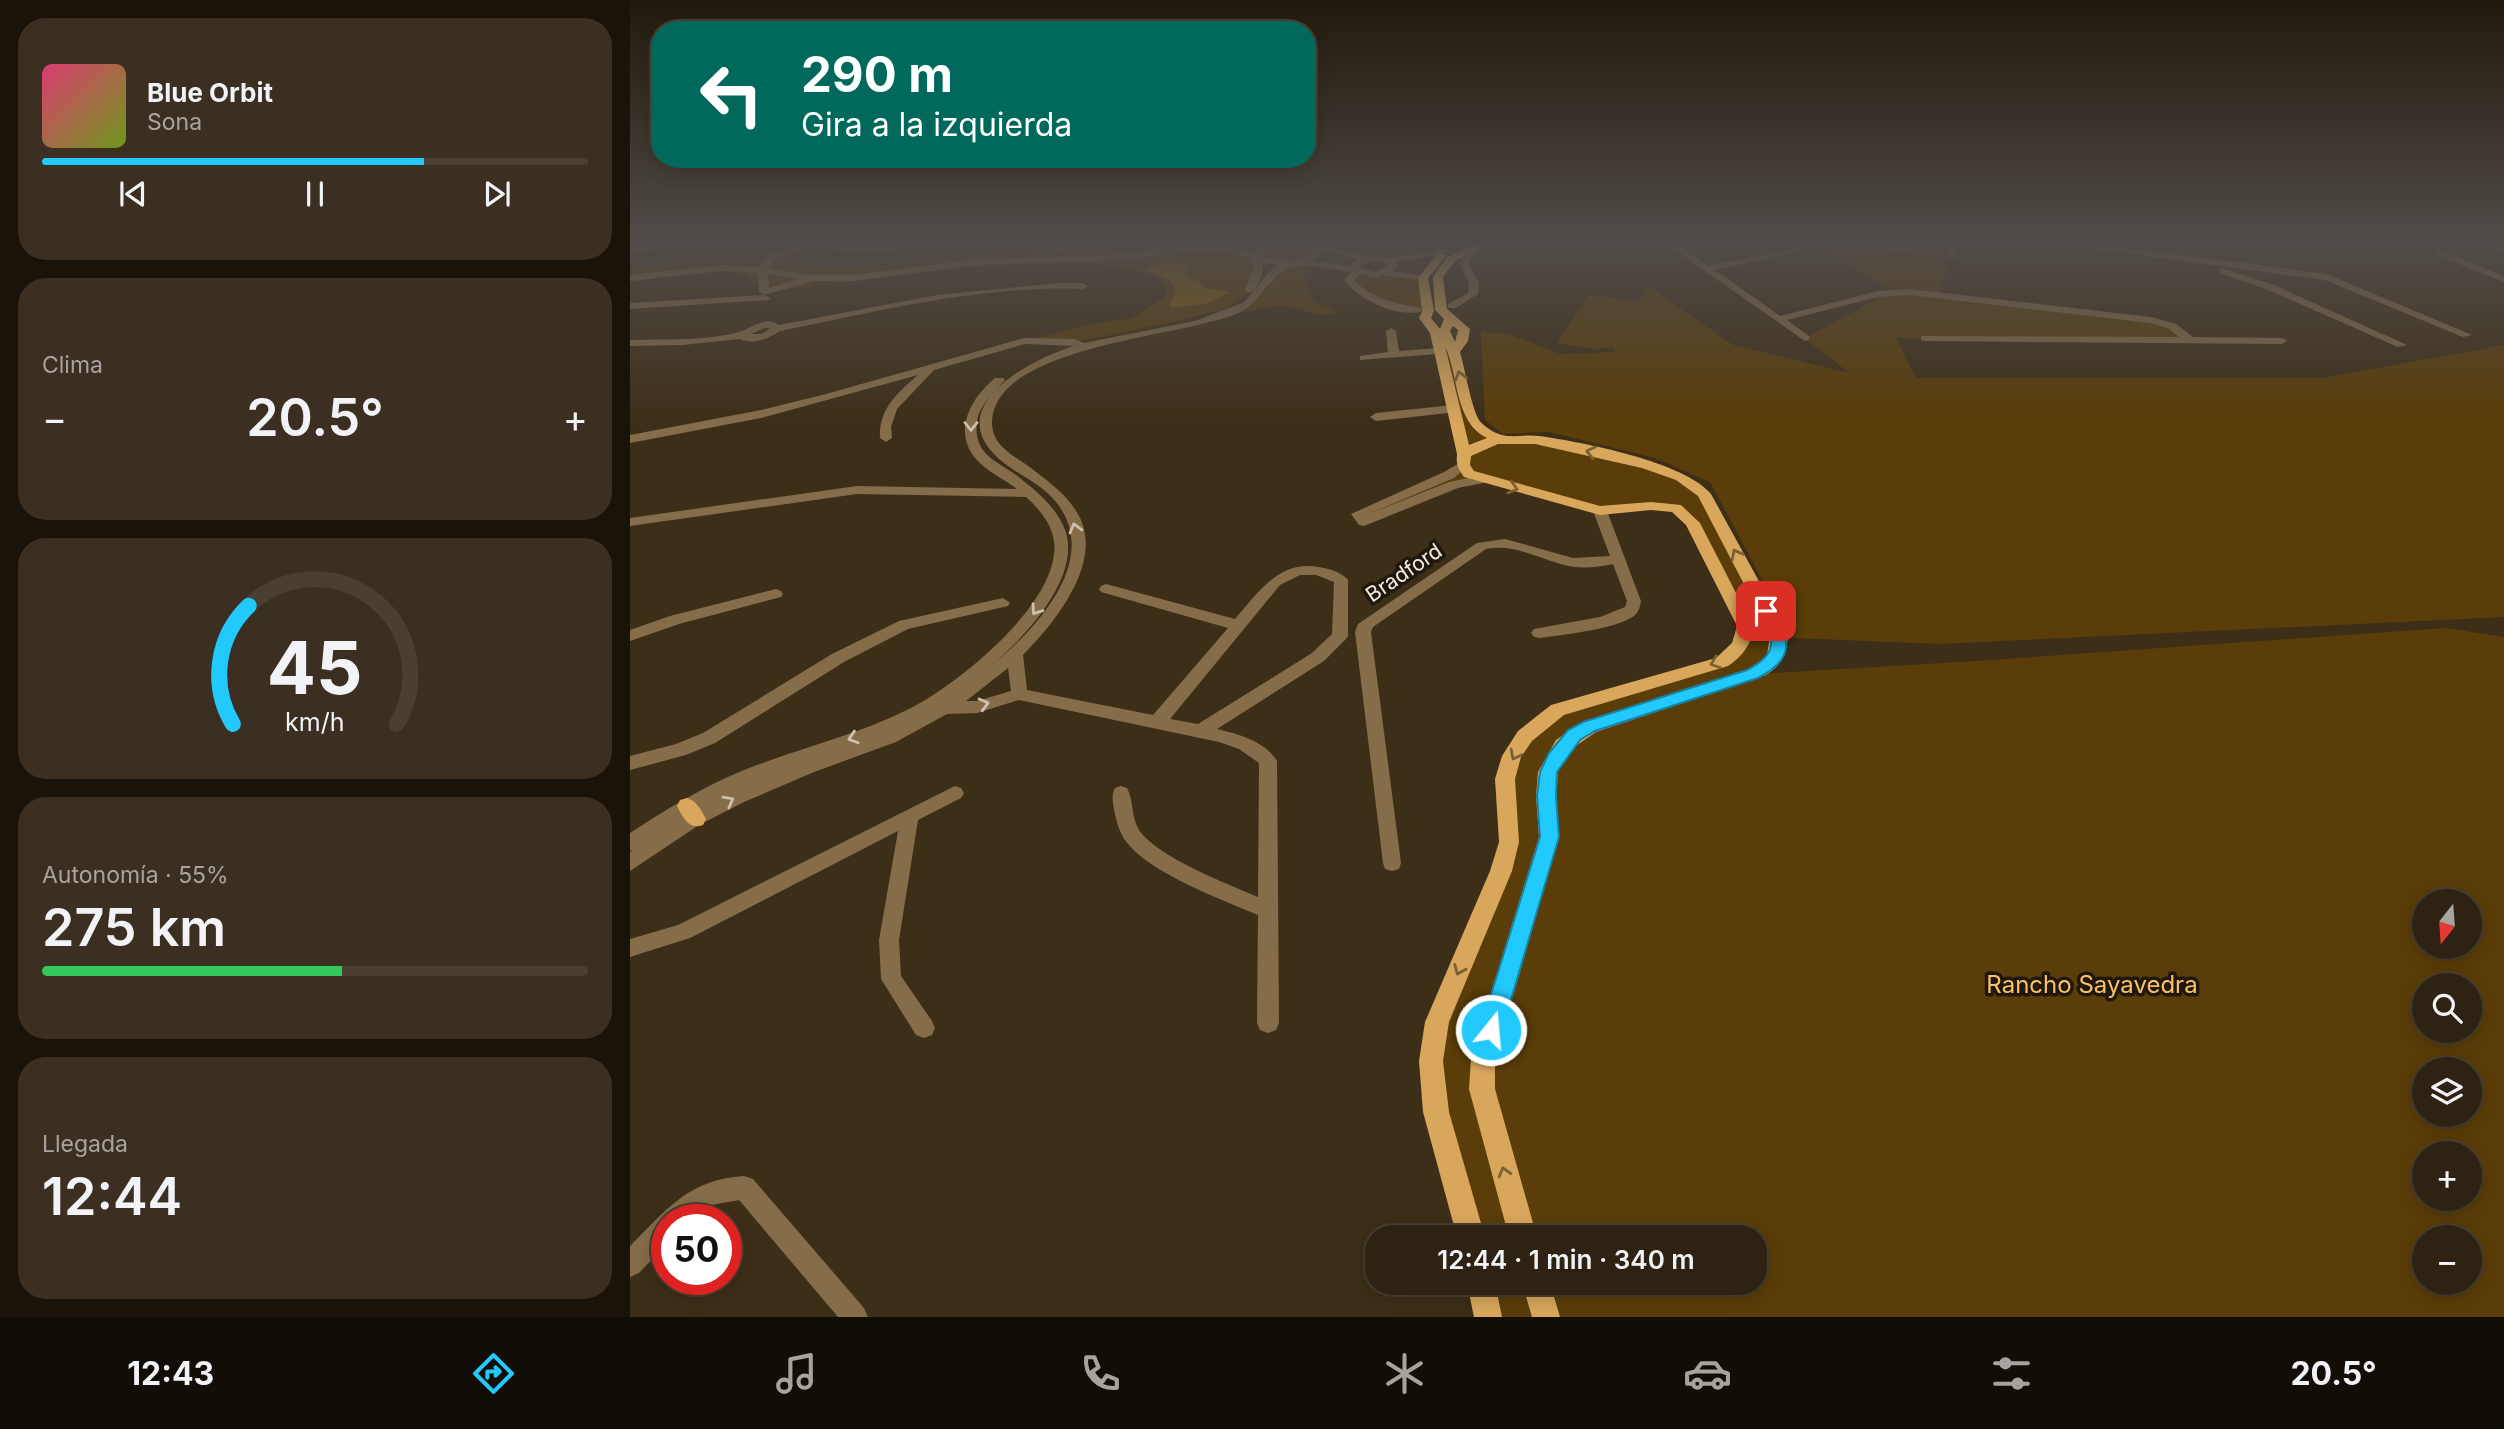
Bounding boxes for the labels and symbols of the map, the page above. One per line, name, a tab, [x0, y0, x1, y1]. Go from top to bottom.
one-way arrow	[1454, 370, 1469, 382]
one-way arrow	[964, 421, 979, 432]
one-way arrow	[1585, 446, 1597, 460]
one-way arrow	[1507, 480, 1519, 494]
one-way arrow	[1069, 522, 1083, 534]
street label: Bradford	[1361, 538, 1447, 607]
one-way arrow	[1731, 549, 1744, 562]
pin	[1736, 581, 1796, 641]
one-way arrow	[1032, 602, 1044, 615]
one-way arrow	[1709, 655, 1722, 669]
one-way arrow	[978, 698, 990, 712]
one-way arrow	[847, 730, 859, 744]
one-way arrow	[1509, 747, 1523, 760]
one-way arrow	[722, 796, 734, 810]
north arrow	[2412, 889, 2482, 959]
one-way arrow	[1453, 963, 1467, 975]
park label: Rancho Sayavedra	[1986, 970, 2198, 999]
position arrow	[1454, 993, 1528, 1067]
one-way arrow	[1497, 1166, 1512, 1178]
speed limit sign: 50	[651, 1204, 742, 1295]

